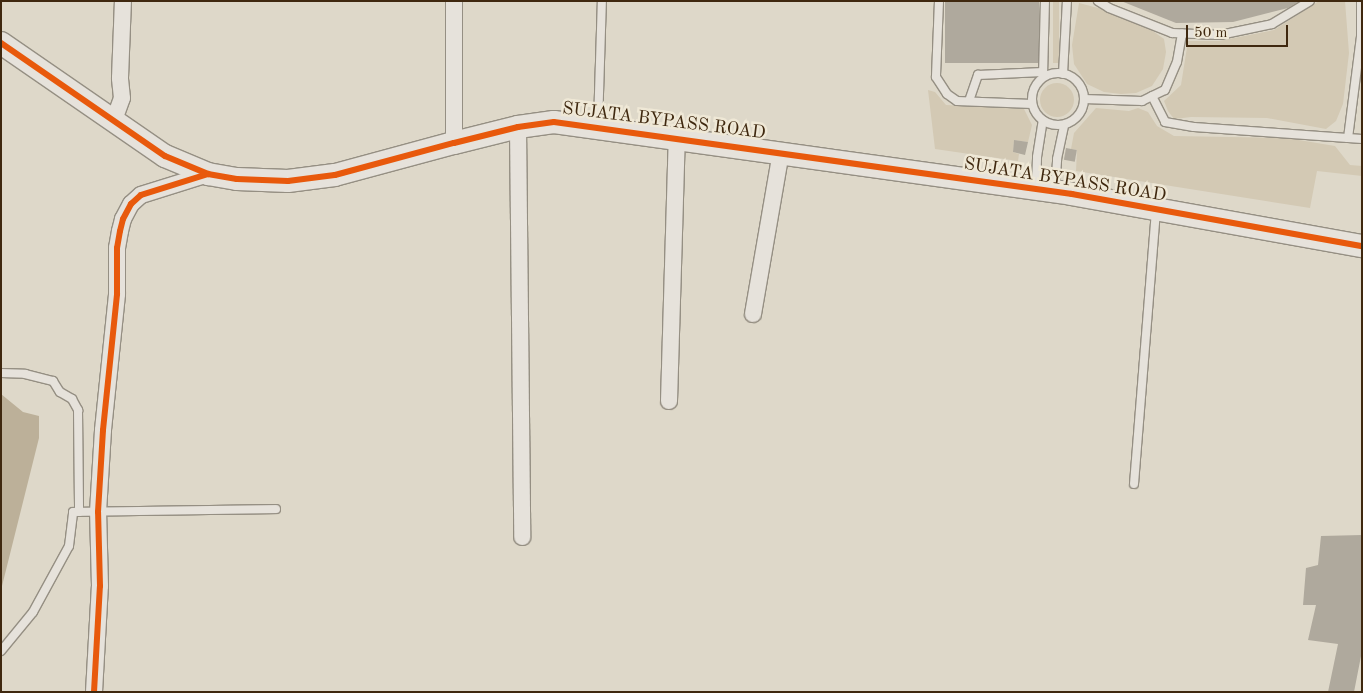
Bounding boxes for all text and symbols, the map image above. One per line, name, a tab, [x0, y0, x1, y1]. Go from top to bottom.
scale bar	[1188, 15, 1290, 47]
text: 50 m	[1194, 26, 1228, 41]
street label: SUJATA BYPASS ROAD	[561, 98, 767, 144]
street label: SUJATA BYPASS ROAD	[962, 153, 1168, 207]

